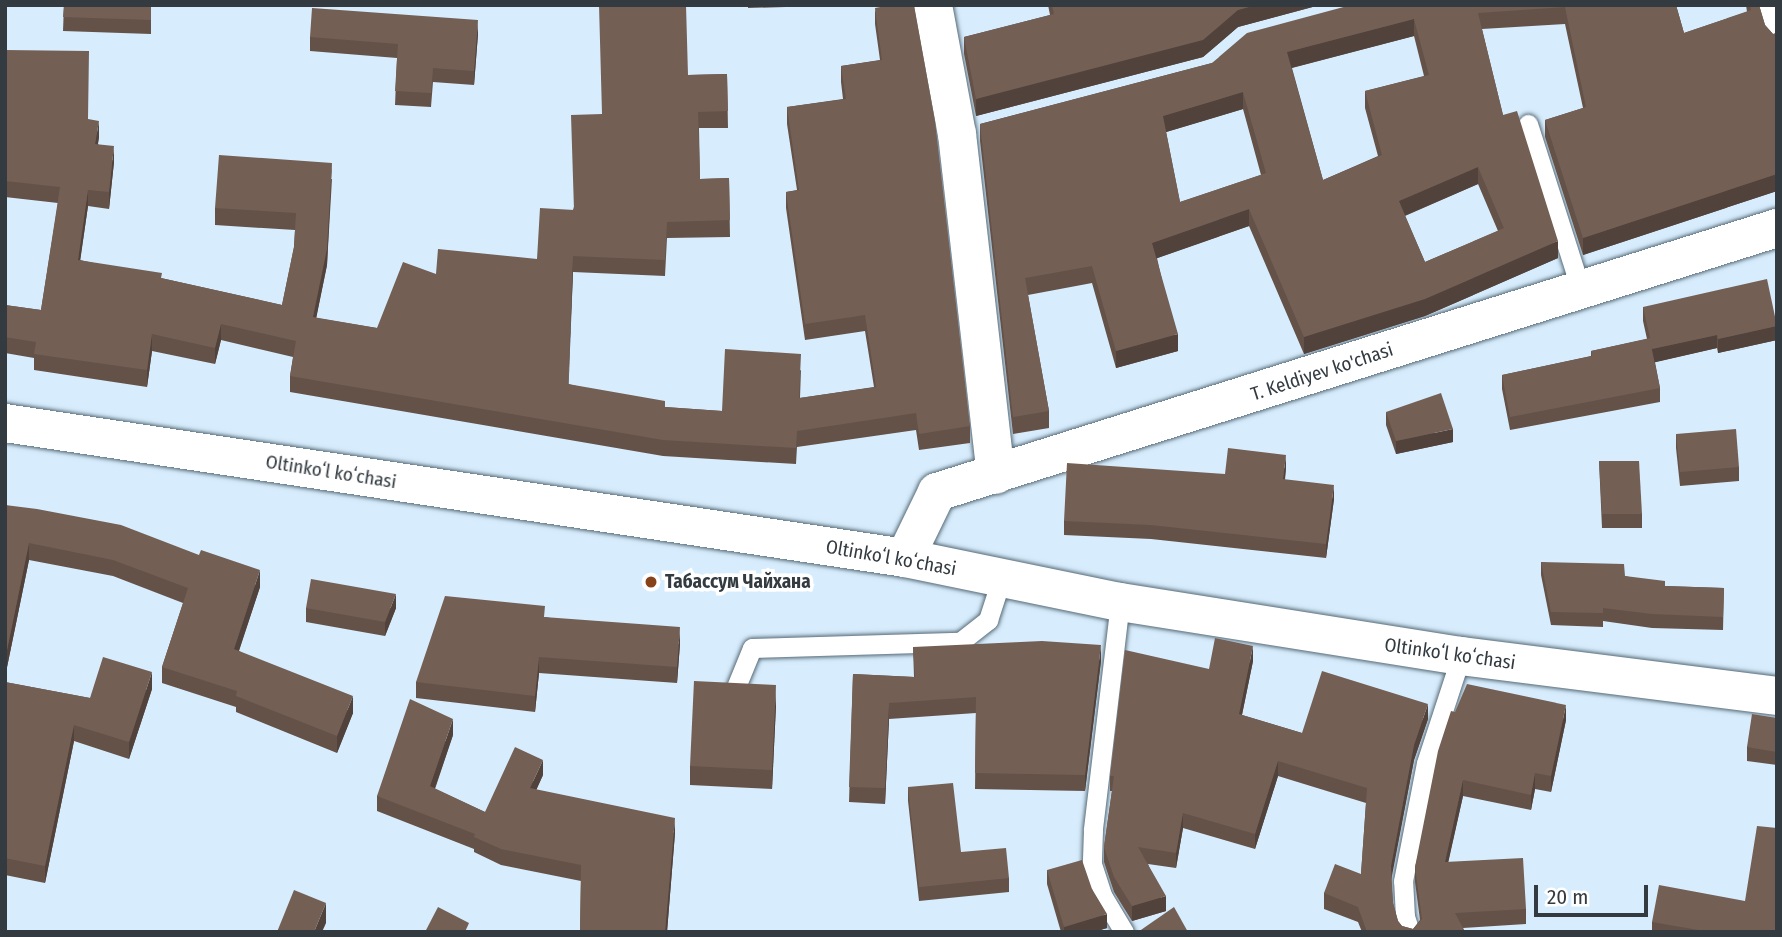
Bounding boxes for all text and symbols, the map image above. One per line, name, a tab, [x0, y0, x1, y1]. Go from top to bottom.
street label: T. Keldiyev ko'chasi	[1248, 338, 1396, 406]
street label: Oltinkoʻl koʻchasi	[264, 450, 398, 494]
street label: Oltinkoʻl koʻchasi	[824, 535, 958, 581]
place label: Табассум Чайхана	[665, 571, 811, 593]
marker: Табассум Чайхана	[643, 574, 659, 590]
street label: Oltinkoʻl koʻchasi	[1383, 634, 1517, 674]
scale bar	[1537, 870, 1651, 914]
text: 20 m	[1547, 884, 1588, 910]

